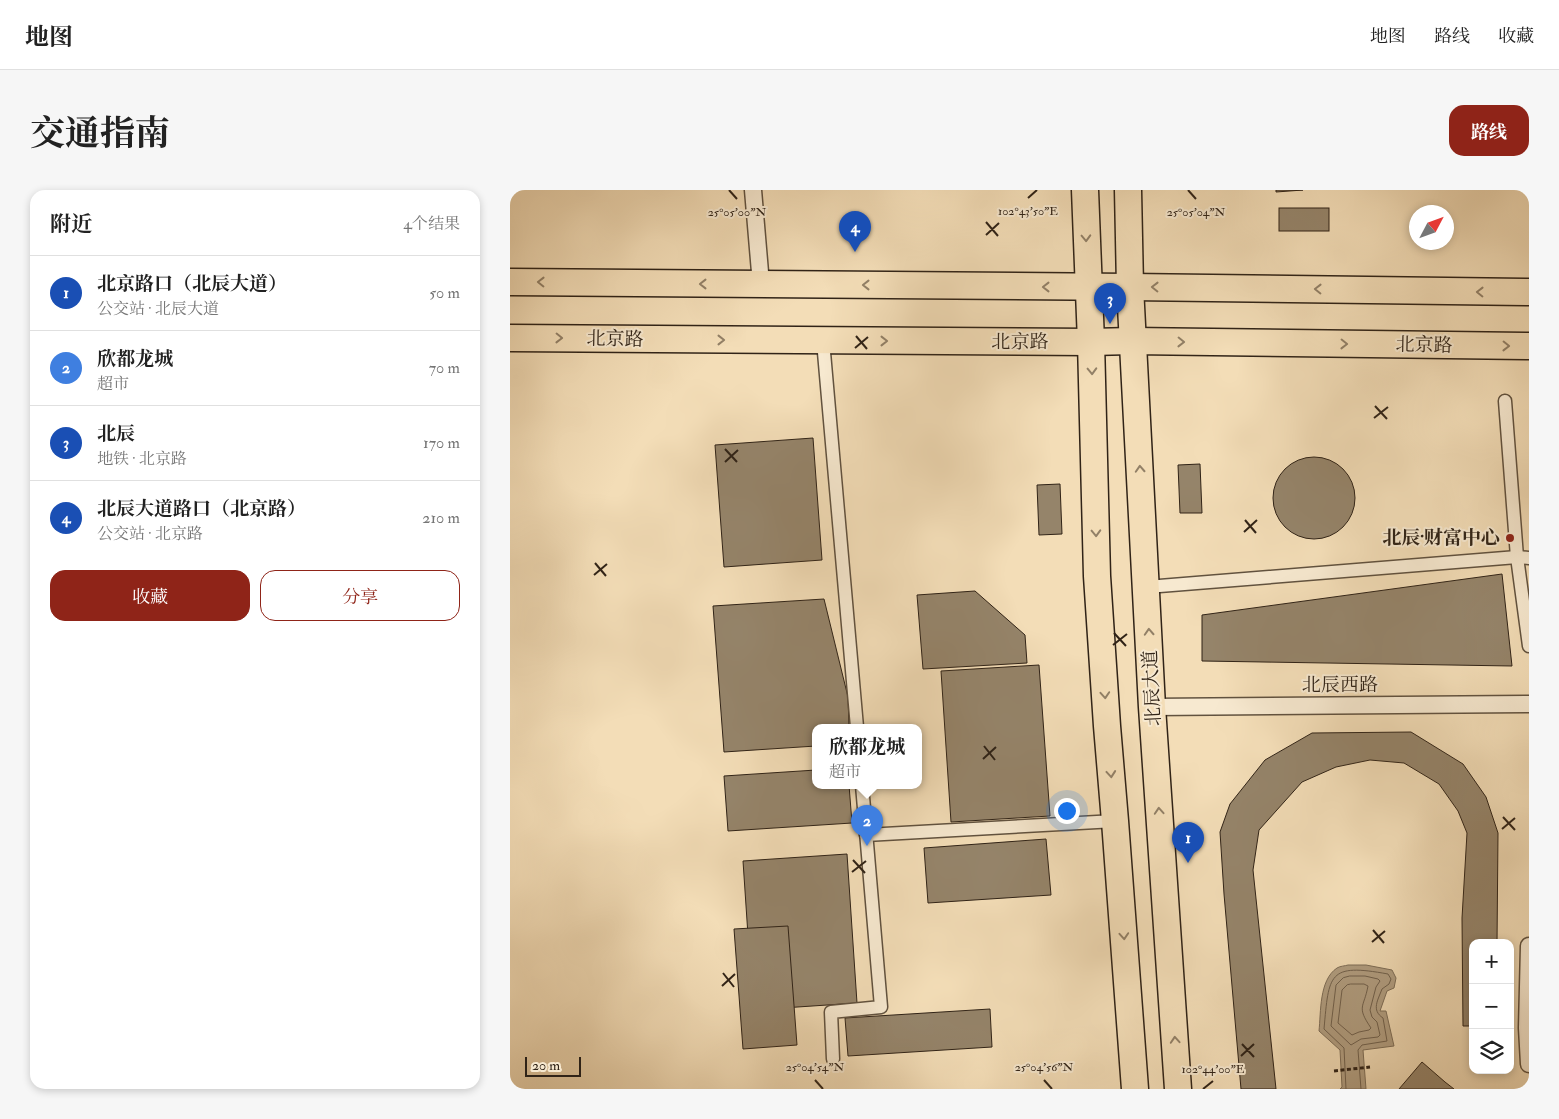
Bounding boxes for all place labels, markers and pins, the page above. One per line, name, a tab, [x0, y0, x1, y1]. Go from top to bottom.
pin: 4	[839, 211, 871, 252]
pin: 3	[1094, 283, 1126, 324]
place label: 北辰·财富中心	[1382, 526, 1500, 550]
marker: 北辰·财富中心	[1504, 532, 1516, 544]
pin: 2	[851, 805, 883, 846]
pin: 1	[1172, 822, 1204, 863]

